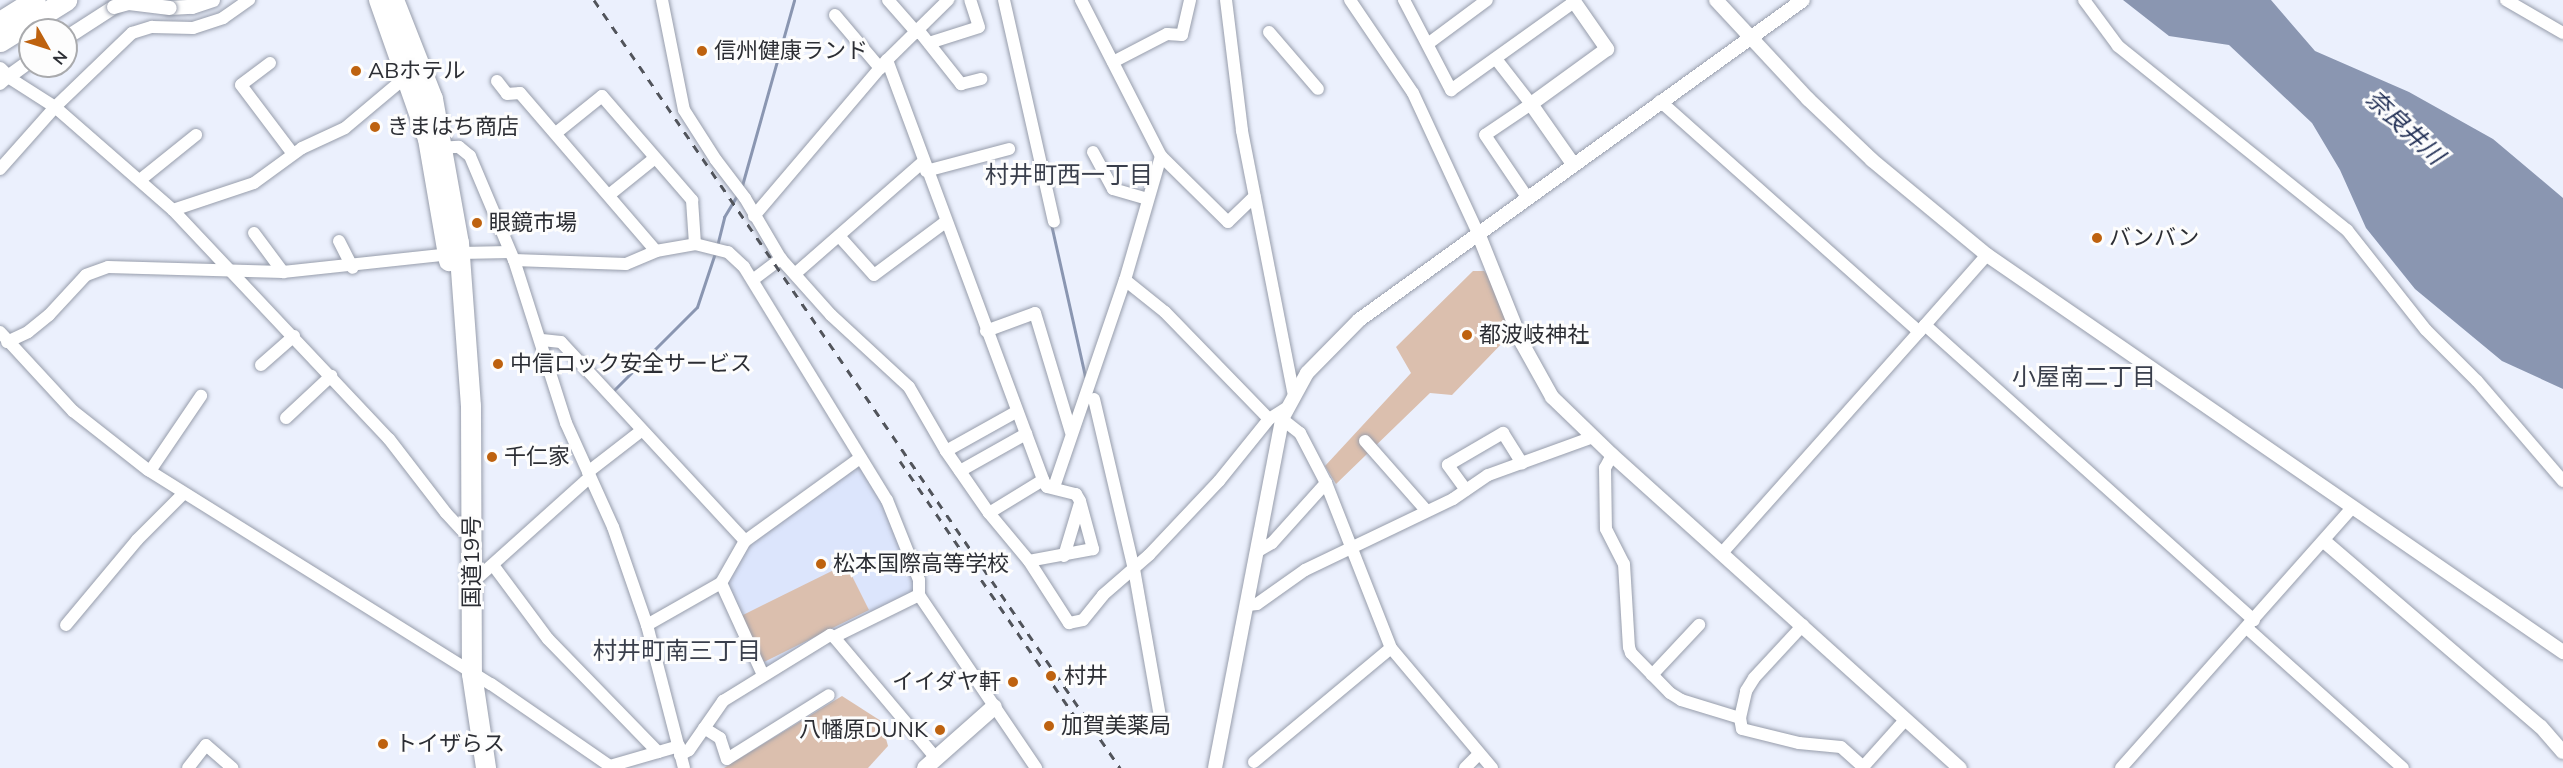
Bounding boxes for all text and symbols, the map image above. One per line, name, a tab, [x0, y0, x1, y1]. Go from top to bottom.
north arrow	[18, 18, 78, 78]
place label: 信州健康ランド	[714, 38, 868, 64]
marker: 信州健康ランド	[695, 44, 709, 58]
text: N	[49, 47, 72, 69]
place label: ABホテル	[368, 58, 465, 84]
marker: ABホテル	[349, 64, 363, 78]
water label: 奈良井川	[2360, 84, 2450, 170]
place label: きまはち商店	[387, 114, 519, 140]
marker: きまはち商店	[368, 120, 382, 134]
district label: 村井町西一丁目	[985, 161, 1153, 189]
place label: 眼鏡市場	[489, 210, 577, 236]
marker: 眼鏡市場	[470, 216, 484, 230]
place label: バンバン	[2109, 225, 2197, 251]
marker: バンバン	[2090, 231, 2104, 245]
place label: 都波岐神社	[1479, 322, 1589, 348]
marker: 都波岐神社	[1460, 328, 1474, 342]
place label: 中信ロック安全サービス	[510, 351, 752, 377]
marker: 中信ロック安全サービス	[491, 357, 505, 371]
district label: 小屋南二丁目	[2012, 363, 2156, 391]
place label: 千仁家	[504, 444, 570, 470]
marker: 千仁家	[485, 450, 499, 464]
street label: 国道19号	[459, 516, 485, 608]
place label: 松本国際高等学校	[833, 551, 1009, 577]
marker: 松本国際高等学校	[814, 557, 828, 571]
district label: 村井町南三丁目	[593, 637, 761, 665]
place label: 村井	[1064, 663, 1108, 689]
marker: 村井	[1042, 667, 1060, 685]
place label: イイダヤ軒	[891, 669, 1001, 695]
marker: イイダヤ軒	[1006, 675, 1020, 689]
place label: 加賀美薬局	[1061, 713, 1171, 739]
place label: 八幡原DUNK	[799, 717, 928, 743]
marker: 加賀美薬局	[1042, 719, 1056, 733]
marker: 八幡原DUNK	[933, 723, 947, 737]
place label: トイザらス	[395, 731, 505, 757]
marker: トイザらス	[376, 737, 390, 751]

